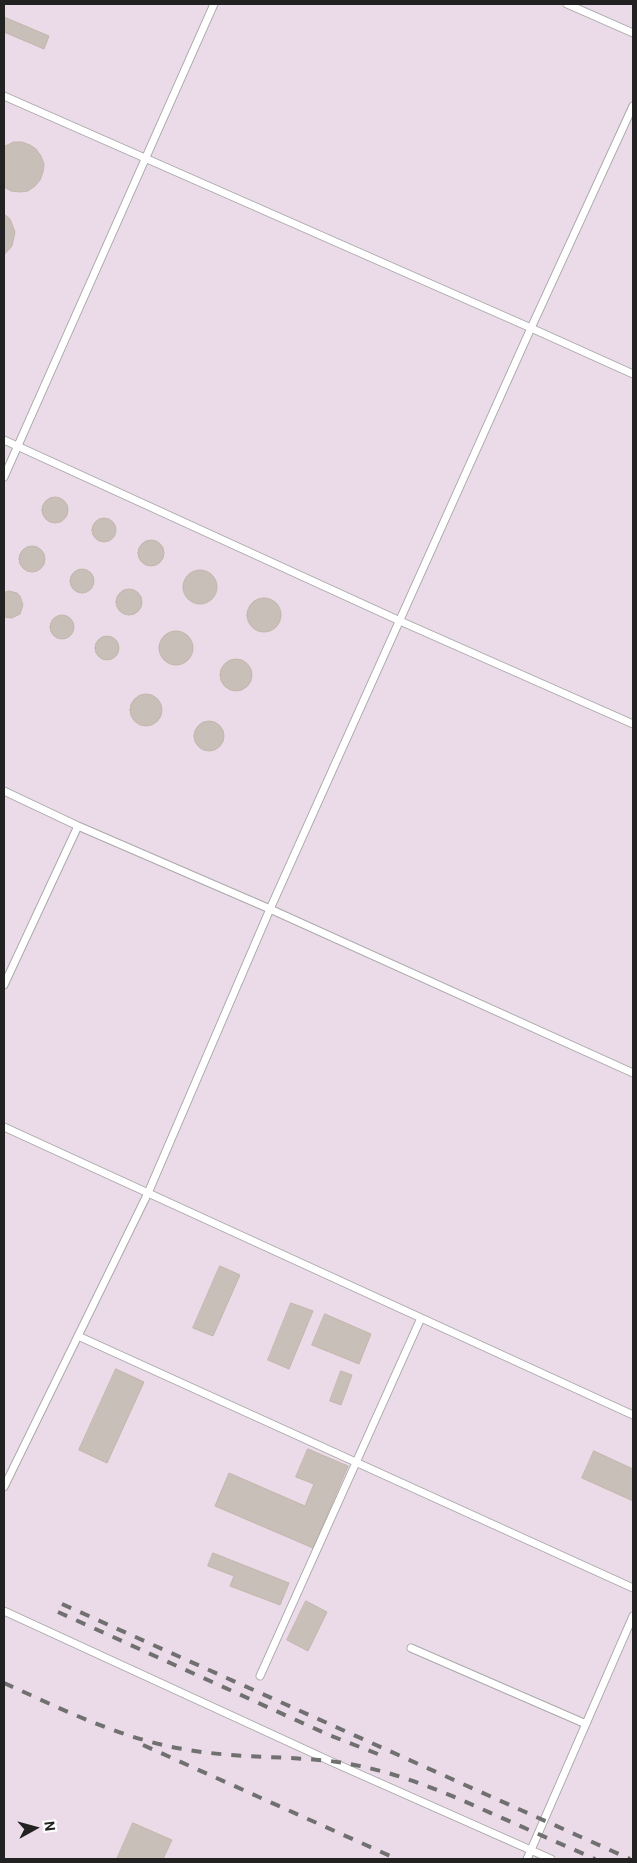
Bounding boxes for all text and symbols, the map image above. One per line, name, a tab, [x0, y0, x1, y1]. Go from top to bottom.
north arrow	[10, 1803, 60, 1853]
text: N	[41, 1820, 58, 1832]

